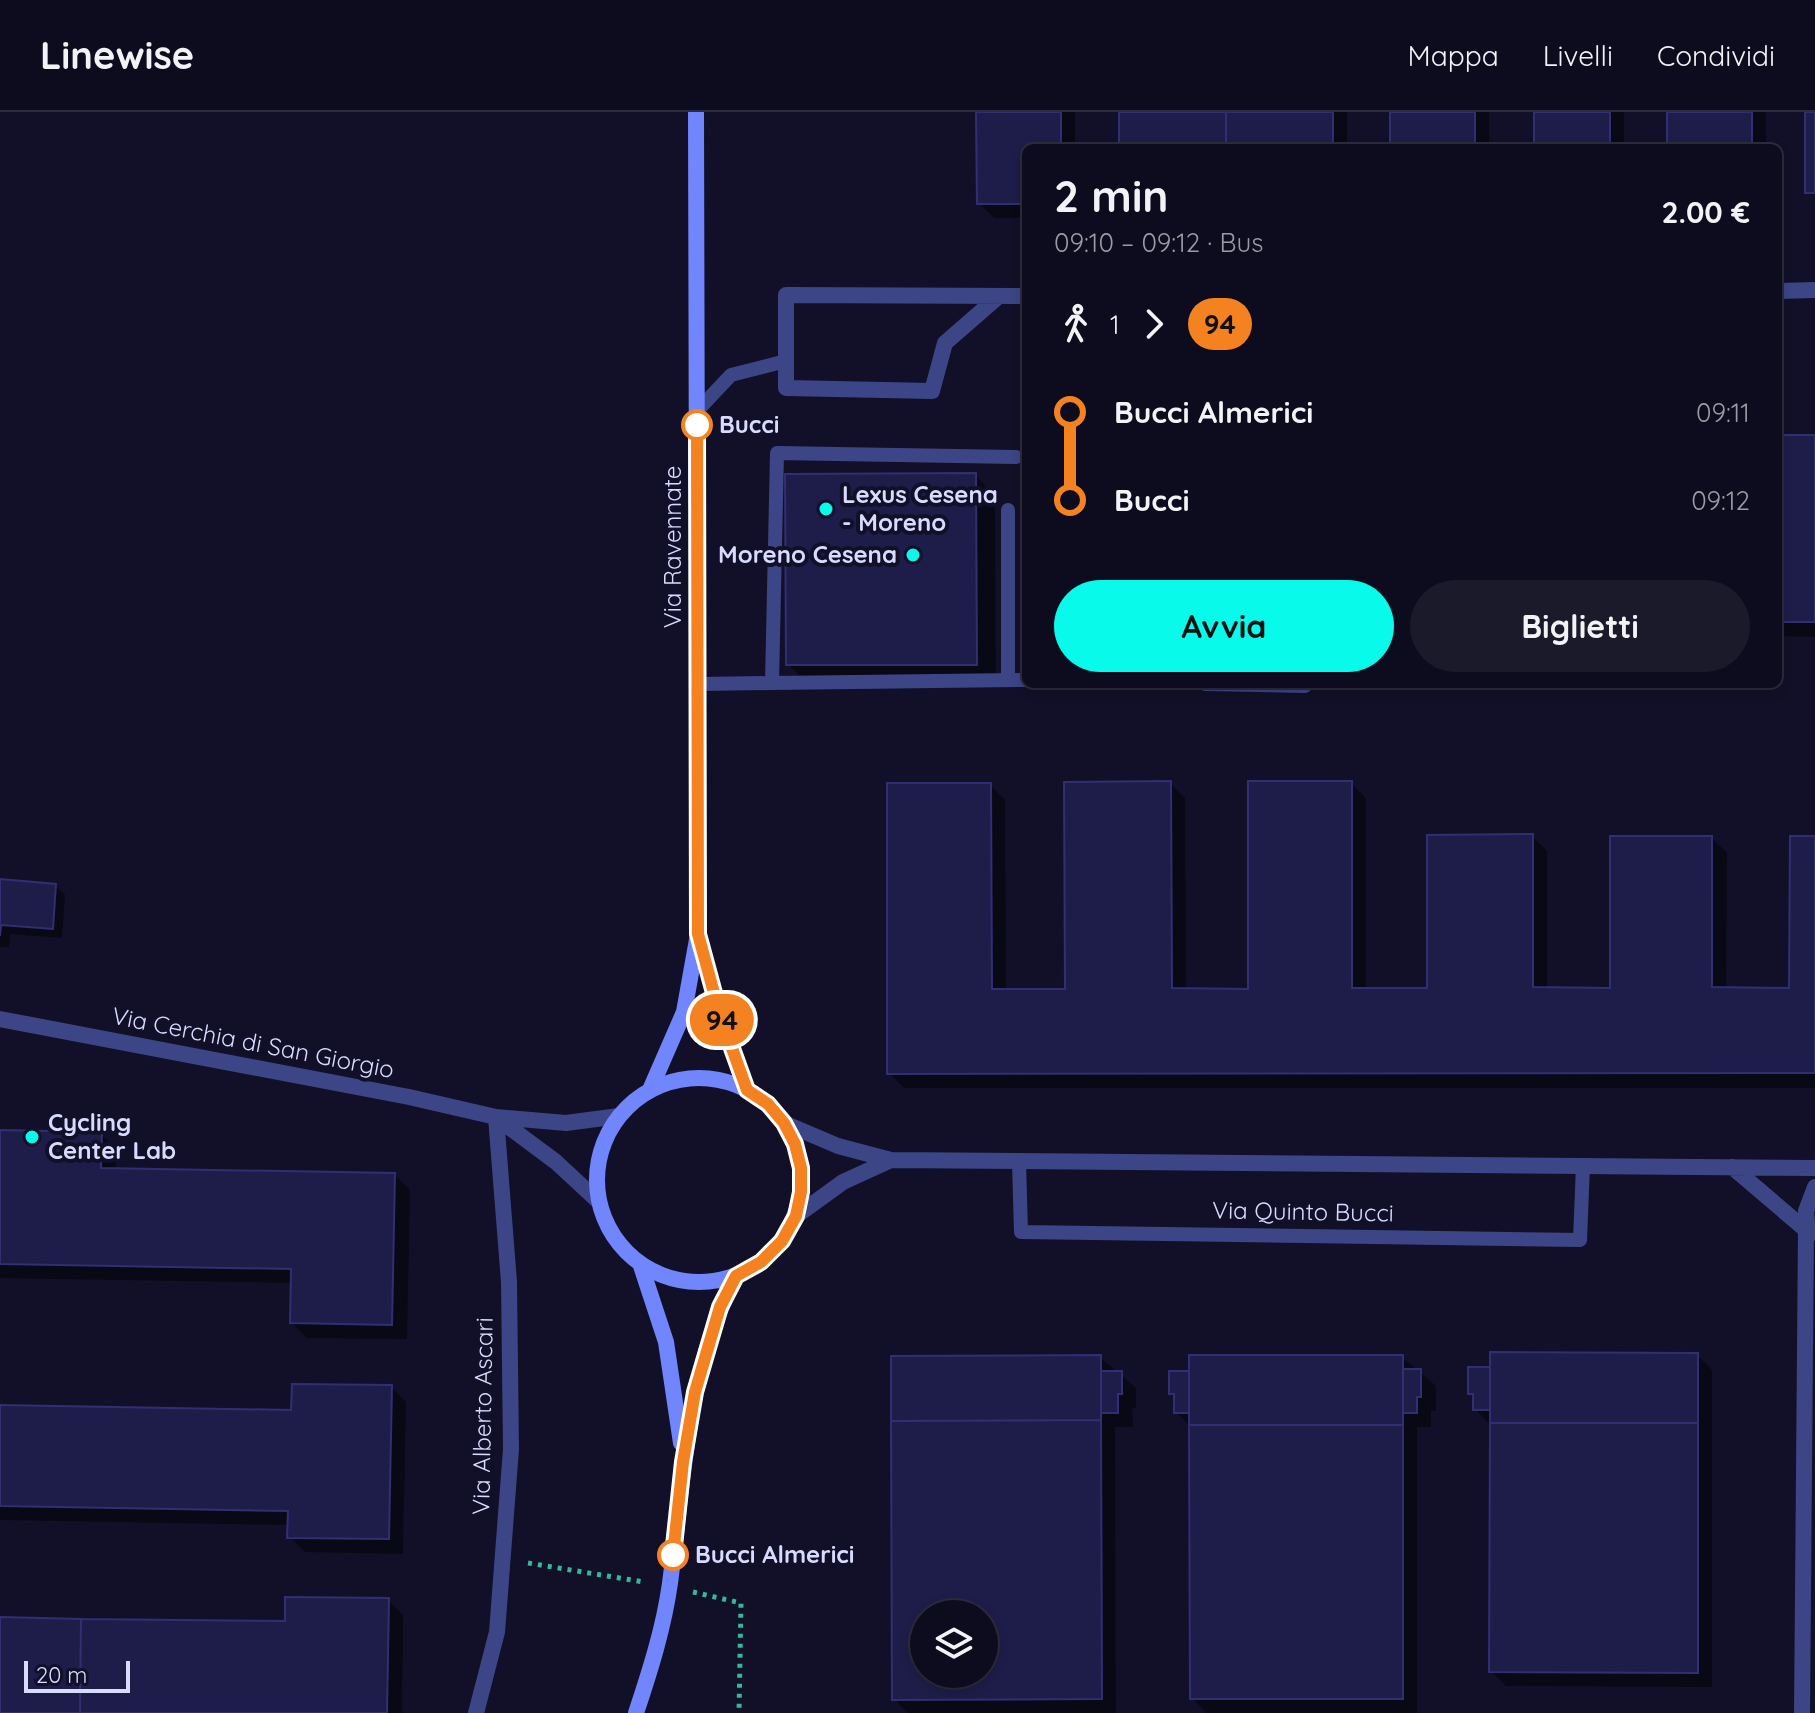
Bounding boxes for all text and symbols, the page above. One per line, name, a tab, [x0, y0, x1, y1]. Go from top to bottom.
text: Linewise	[40, 31, 194, 79]
text: Mappa	[1408, 38, 1499, 73]
text: Livelli	[1543, 38, 1613, 73]
text: Condividi	[1657, 38, 1775, 73]
text: 2 min	[1054, 168, 1169, 223]
text: 2.00 €	[1661, 193, 1750, 231]
text: 09:10 – 09:12 · Bus	[1054, 226, 1263, 259]
icon: walk	[1054, 302, 1098, 346]
icon: forward	[1132, 302, 1176, 346]
text: 94	[1204, 306, 1236, 341]
text: 1	[1110, 308, 1120, 341]
text: Bucci Almerici	[1114, 393, 1313, 431]
text: 09:11	[1696, 396, 1750, 429]
place label: Bucci	[719, 409, 779, 439]
marker: Bucci	[682, 410, 712, 440]
street label: Via Ravennate	[657, 466, 687, 628]
place label: Lexus Cesena - Moreno	[842, 479, 998, 537]
text: Bucci	[1114, 481, 1190, 519]
text: 09:12	[1691, 484, 1750, 517]
marker: Lexus Cesena - Moreno	[817, 500, 835, 518]
place label: Moreno Cesena	[718, 539, 897, 569]
marker: Moreno Cesena	[904, 546, 922, 564]
button: Avvia	[1054, 580, 1394, 672]
button: Biglietti	[1410, 580, 1750, 672]
line badge: 94	[686, 994, 758, 1046]
street label: Via Cerchia di San Giorgio	[110, 1000, 397, 1084]
text: 94	[706, 1002, 738, 1037]
place label: Cycling Center Lab	[48, 1107, 176, 1165]
marker: Cycling Center Lab	[23, 1128, 41, 1146]
street label: Via Quinto Bucci	[1212, 1194, 1394, 1228]
street label: Via Alberto Ascari	[465, 1317, 499, 1515]
place label: Bucci Almerici	[695, 1539, 854, 1569]
marker: Bucci Almerici	[658, 1540, 688, 1570]
map controls	[910, 1600, 998, 1688]
button: layers	[910, 1600, 998, 1688]
scale bar	[24, 1657, 130, 1693]
text: 20 m	[36, 1661, 87, 1689]

